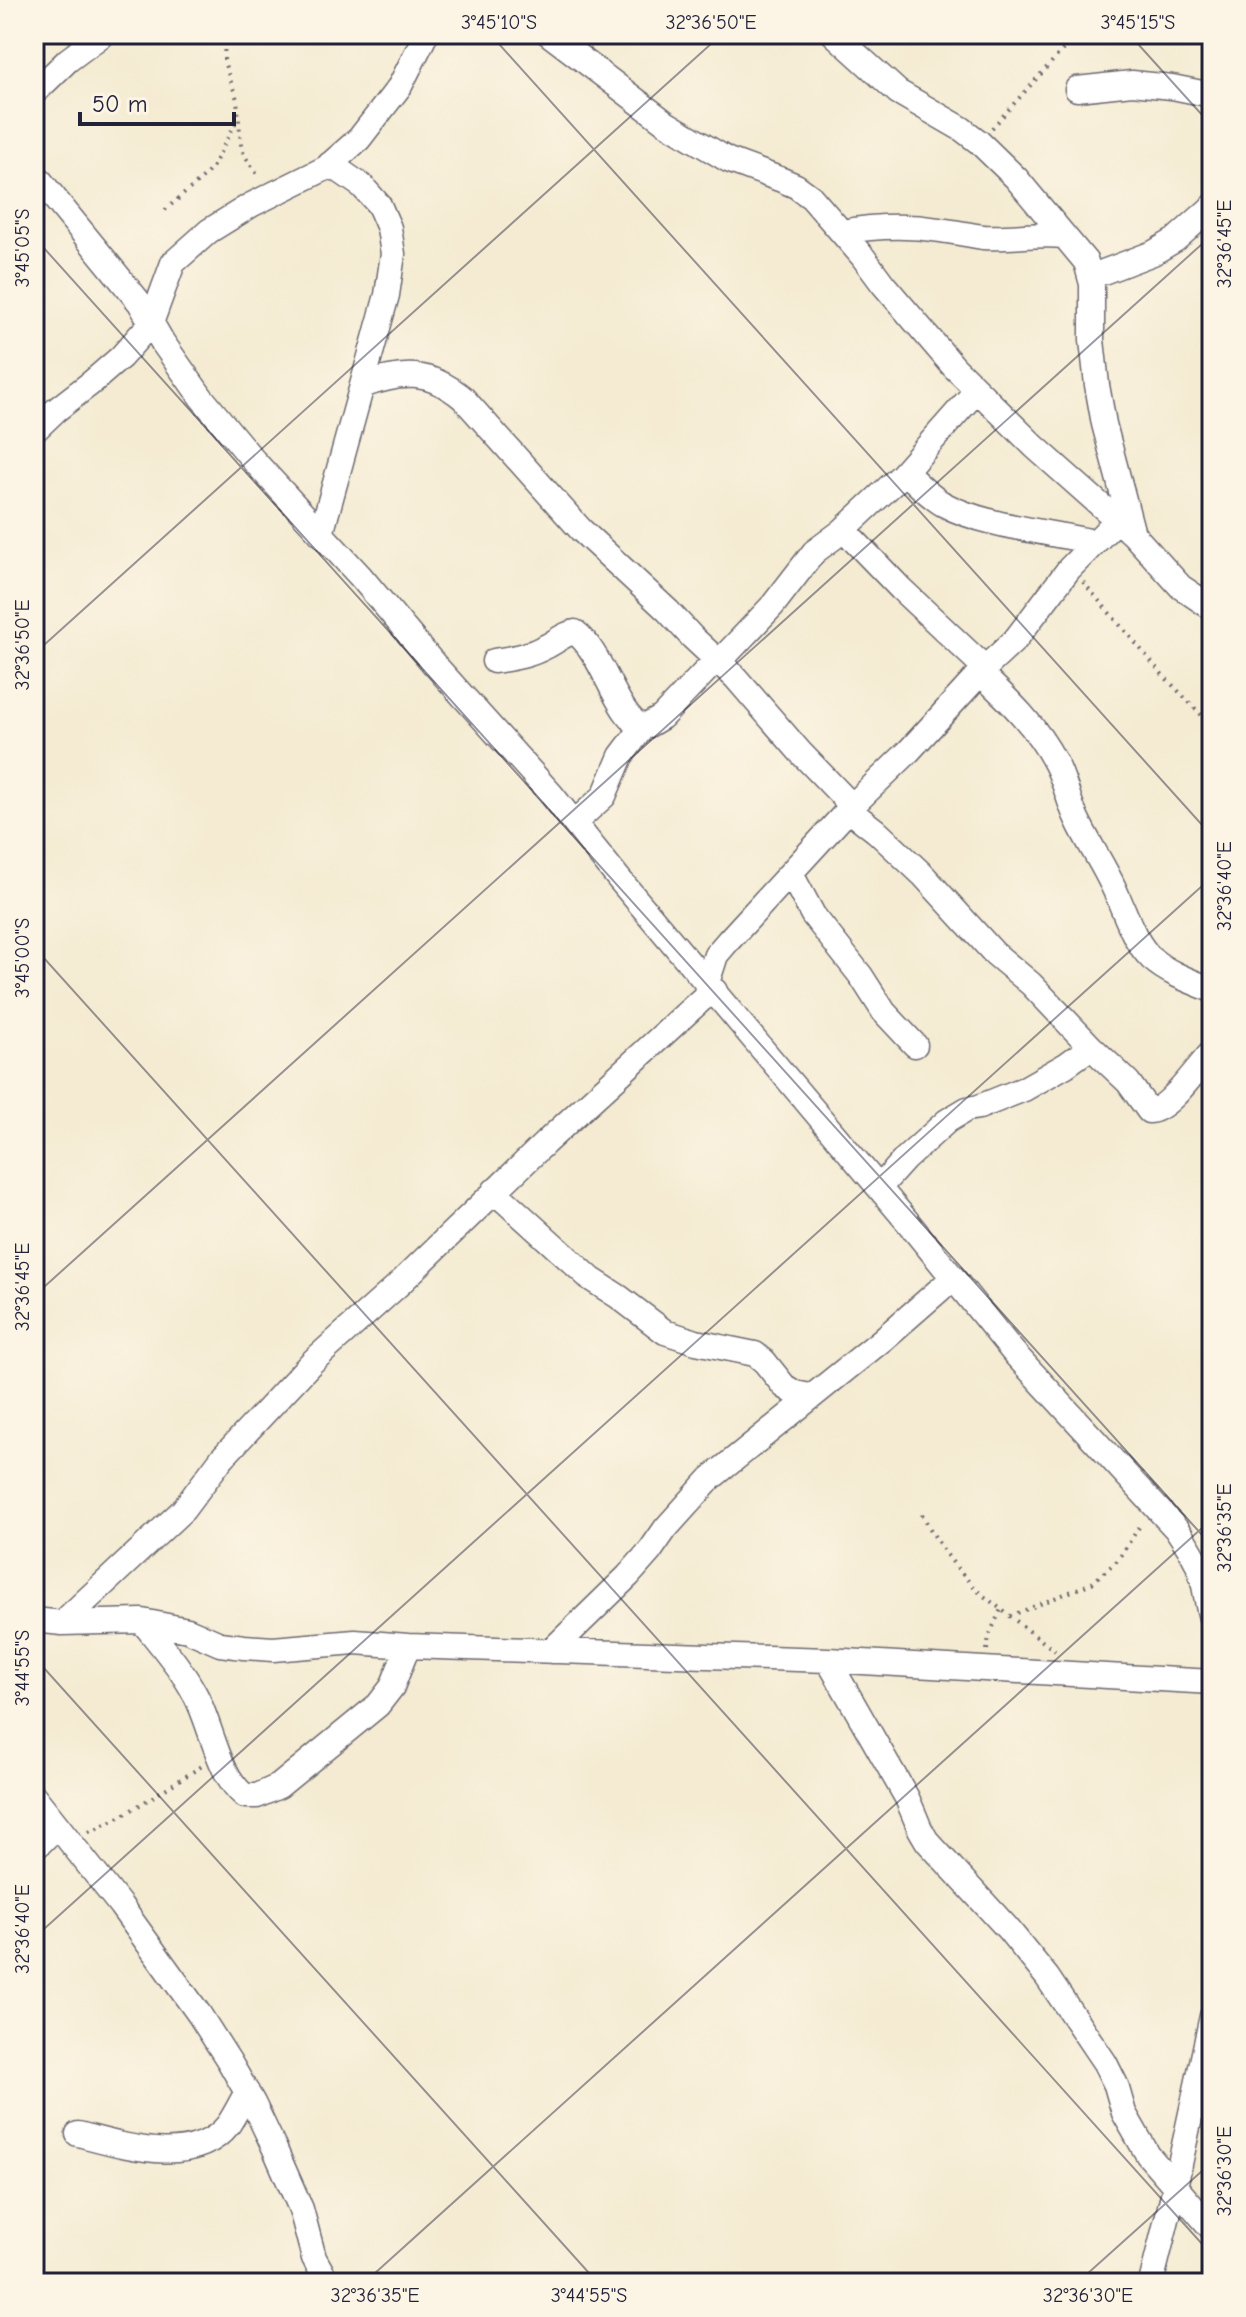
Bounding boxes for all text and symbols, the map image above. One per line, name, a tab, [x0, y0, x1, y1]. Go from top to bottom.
text: 3°45'10"S	[461, 11, 537, 34]
text: 32°36'50"E	[666, 11, 756, 34]
text: 3°45'15"S	[1101, 11, 1175, 34]
scale bar	[80, 76, 234, 126]
text: 50 m	[92, 90, 148, 118]
text: 32°36'45"E	[1213, 200, 1236, 288]
text: 3°45'05"S	[11, 208, 34, 288]
text: 32°36'50"E	[11, 600, 34, 690]
text: 32°36'40"E	[1213, 841, 1236, 931]
text: 3°45'00"S	[11, 918, 34, 998]
text: 32°36'45"E	[11, 1243, 34, 1331]
text: 32°36'35"E	[1213, 1484, 1236, 1572]
text: 3°44'55"S	[11, 1630, 34, 1706]
text: 32°36'40"E	[11, 1884, 34, 1974]
text: 32°36'30"E	[1213, 2126, 1236, 2216]
text: 32°36'35"E	[331, 2284, 419, 2307]
text: 3°44'55"S	[551, 2284, 627, 2307]
text: 32°36'30"E	[1043, 2284, 1133, 2307]

